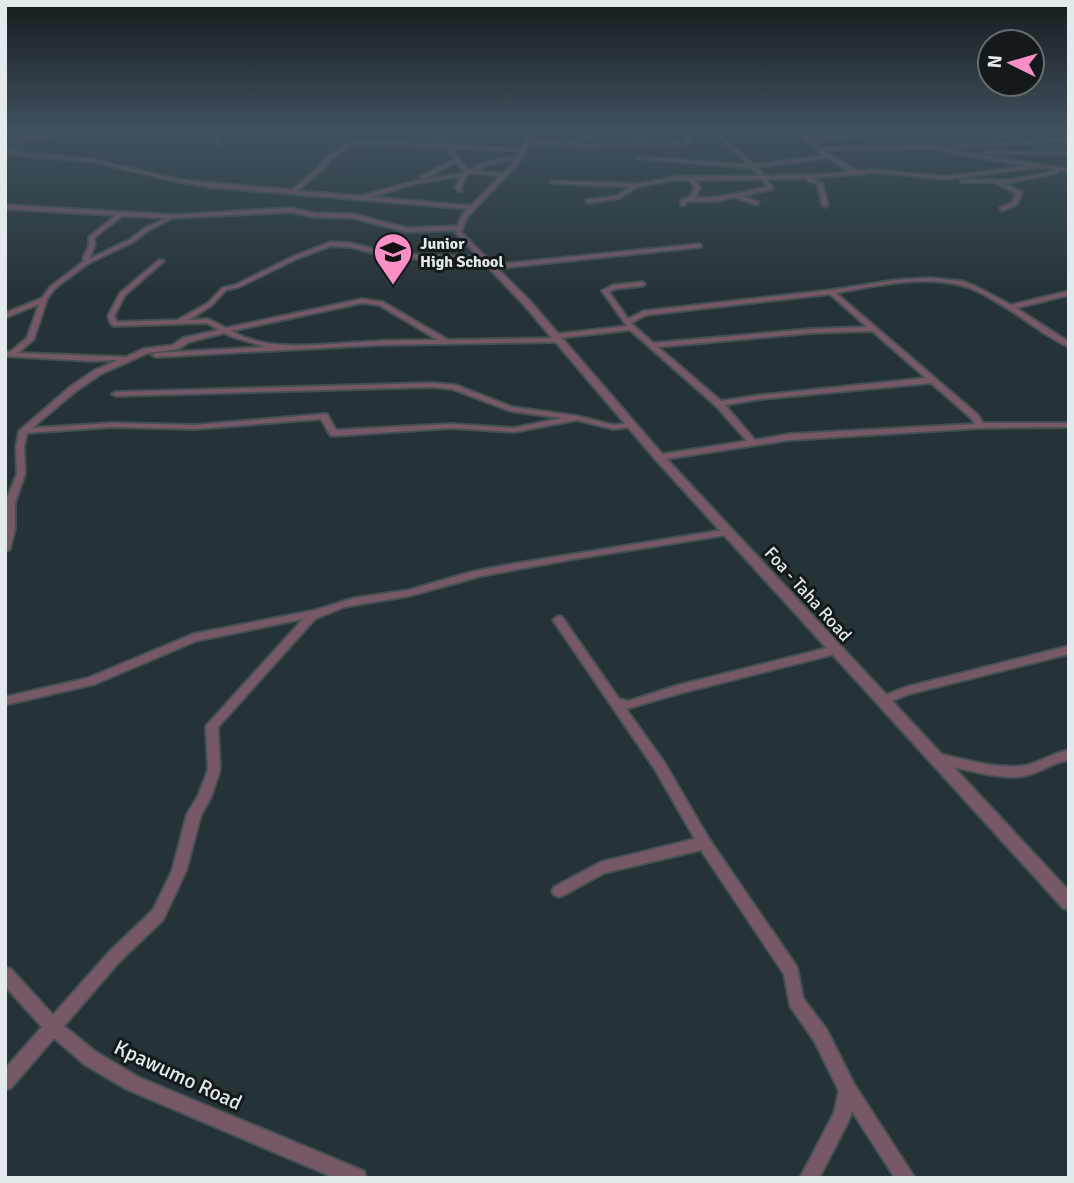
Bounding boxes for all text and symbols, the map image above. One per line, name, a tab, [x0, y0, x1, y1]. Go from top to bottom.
north arrow	[976, 28, 1046, 98]
text: N	[983, 54, 1008, 69]
school or university icon: Junior High School	[372, 231, 414, 286]
place label: Junior High School	[420, 234, 503, 272]
street label: Foa - Taha Road	[760, 542, 856, 646]
street label: Kpawumo Road	[110, 1034, 246, 1116]

